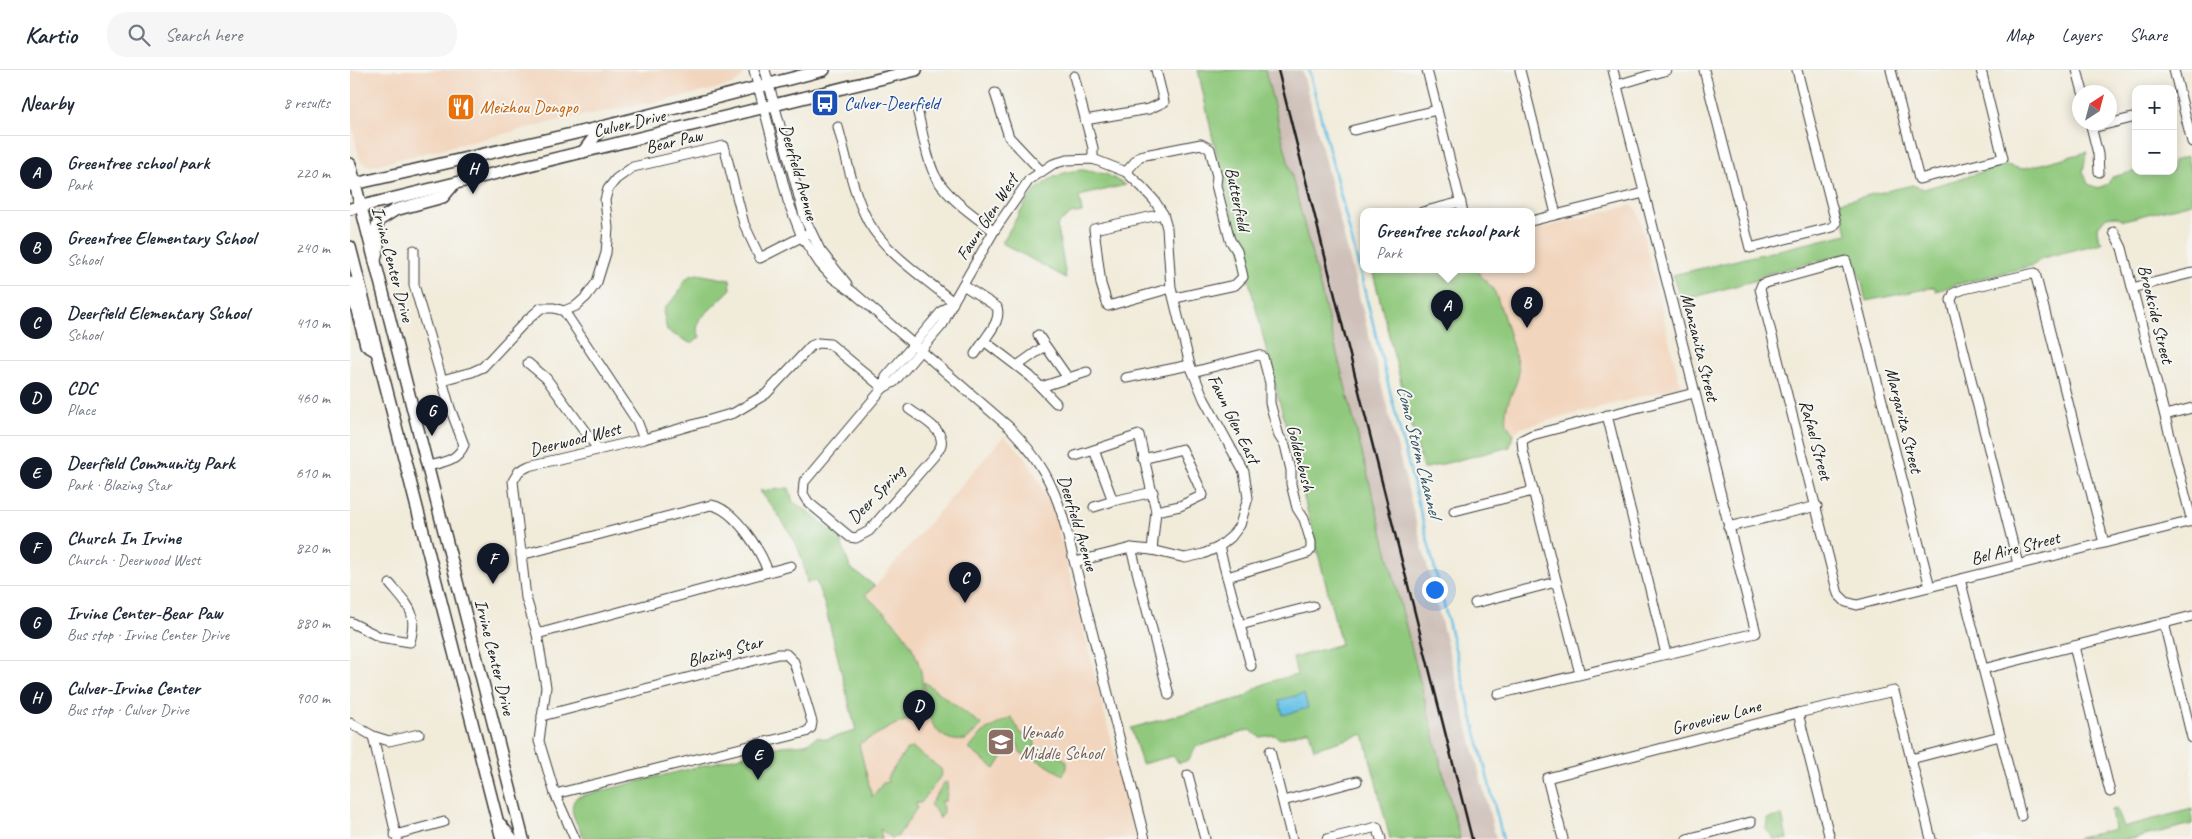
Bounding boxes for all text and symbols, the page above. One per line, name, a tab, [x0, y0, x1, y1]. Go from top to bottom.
search box	[107, 12, 457, 57]
text: Kartio	[25, 20, 77, 50]
icon: search	[125, 21, 153, 49]
text: Search here	[165, 23, 242, 47]
text: Map	[2006, 24, 2034, 46]
text: Layers	[2062, 24, 2101, 46]
text: Share	[2129, 24, 2167, 46]
north arrow	[2072, 85, 2117, 130]
map controls	[2132, 85, 2177, 175]
button: +	[2132, 85, 2177, 130]
bus stop icon: Culver-Deerfield	[810, 88, 840, 118]
text: Nearby	[20, 90, 73, 116]
restaurant icon: Meizhou Dongpo	[446, 92, 476, 122]
place label: Culver-Deerfield	[844, 92, 942, 114]
text: 8 results	[283, 93, 330, 113]
place label: Meizhou Dongpo	[480, 96, 579, 118]
street label: Culver Drive	[591, 104, 668, 142]
street label: Deerfield Avenue	[775, 122, 823, 224]
street label: Bear Paw	[643, 123, 706, 158]
button: −	[2132, 130, 2177, 175]
text: Greentree school park	[67, 151, 209, 175]
pin: H	[457, 153, 489, 194]
text: A	[32, 163, 40, 183]
text: 220 m	[296, 163, 330, 183]
street label: Butterfield	[1221, 165, 1256, 236]
street label: Fawn Glen West	[951, 167, 1025, 264]
text: Park	[67, 175, 92, 195]
street label: Irvine Center Drive	[367, 204, 419, 325]
popup	[1360, 208, 1535, 273]
text: Greentree school park	[1376, 219, 1519, 243]
text: Greentree Elementary School	[67, 226, 256, 250]
text: B	[32, 238, 40, 258]
text: 240 m	[296, 238, 330, 258]
text: Park	[1376, 243, 1402, 263]
text: School	[67, 250, 101, 270]
street label: Brookside Street	[2133, 262, 2179, 368]
pin: B	[1511, 287, 1543, 328]
pin: A	[1431, 290, 1463, 331]
street label: Manzanita Street	[1676, 291, 1725, 405]
text: Deerfield Elementary School	[67, 301, 249, 325]
text: C	[32, 313, 40, 333]
text: 410 m	[296, 313, 330, 333]
text: School	[67, 325, 101, 345]
street label: Margarita Street	[1880, 365, 1928, 477]
street label: Fawn Glen East	[1203, 371, 1266, 470]
text: CDC	[67, 376, 97, 400]
water label: Como Storm Channel	[1391, 383, 1449, 526]
text: D	[31, 388, 41, 408]
text: 460 m	[296, 388, 330, 408]
pin: G	[416, 395, 448, 436]
street label: Rafael Street	[1795, 398, 1838, 484]
text: Place	[67, 400, 95, 420]
street label: Deerwood West	[527, 417, 625, 461]
street label: Goldenbush	[1282, 422, 1320, 494]
text: Deerfield Community Park	[67, 451, 234, 475]
street label: Deer Spring	[843, 459, 910, 528]
text: E	[32, 463, 40, 483]
text: 610 m	[296, 463, 330, 483]
street label: Deerfield Avenue	[1053, 473, 1103, 575]
text: Park · Blazing Star	[67, 475, 171, 495]
text: Church In Irvine	[67, 526, 181, 550]
street label: Bel Aire Street	[1968, 526, 2064, 570]
text: F	[32, 538, 40, 558]
text: 820 m	[296, 538, 330, 558]
pin: F	[477, 543, 509, 584]
text: Church · Deerwood West	[67, 550, 201, 570]
pin: C	[949, 562, 981, 603]
your location	[1422, 577, 1448, 603]
street label: Irvine Center Drive	[470, 597, 520, 718]
text: Irvine Center-Bear Paw	[67, 601, 222, 625]
text: G	[32, 613, 40, 633]
text: 880 m	[296, 613, 330, 633]
text: Bus stop · Irvine Center Drive	[67, 625, 229, 645]
street label: Blazing Star	[685, 630, 766, 672]
text: Culver-Irvine Center	[67, 676, 200, 700]
text: H	[31, 688, 41, 708]
text: 900 m	[296, 688, 330, 708]
pin: D	[903, 690, 935, 731]
street label: Groveview Lane	[1669, 694, 1764, 739]
text: Bus stop · Culver Drive	[67, 700, 189, 720]
place label: Venado Middle School	[1020, 721, 1106, 764]
school or university icon: Venado Middle School	[986, 727, 1016, 757]
pin: E	[742, 739, 774, 780]

